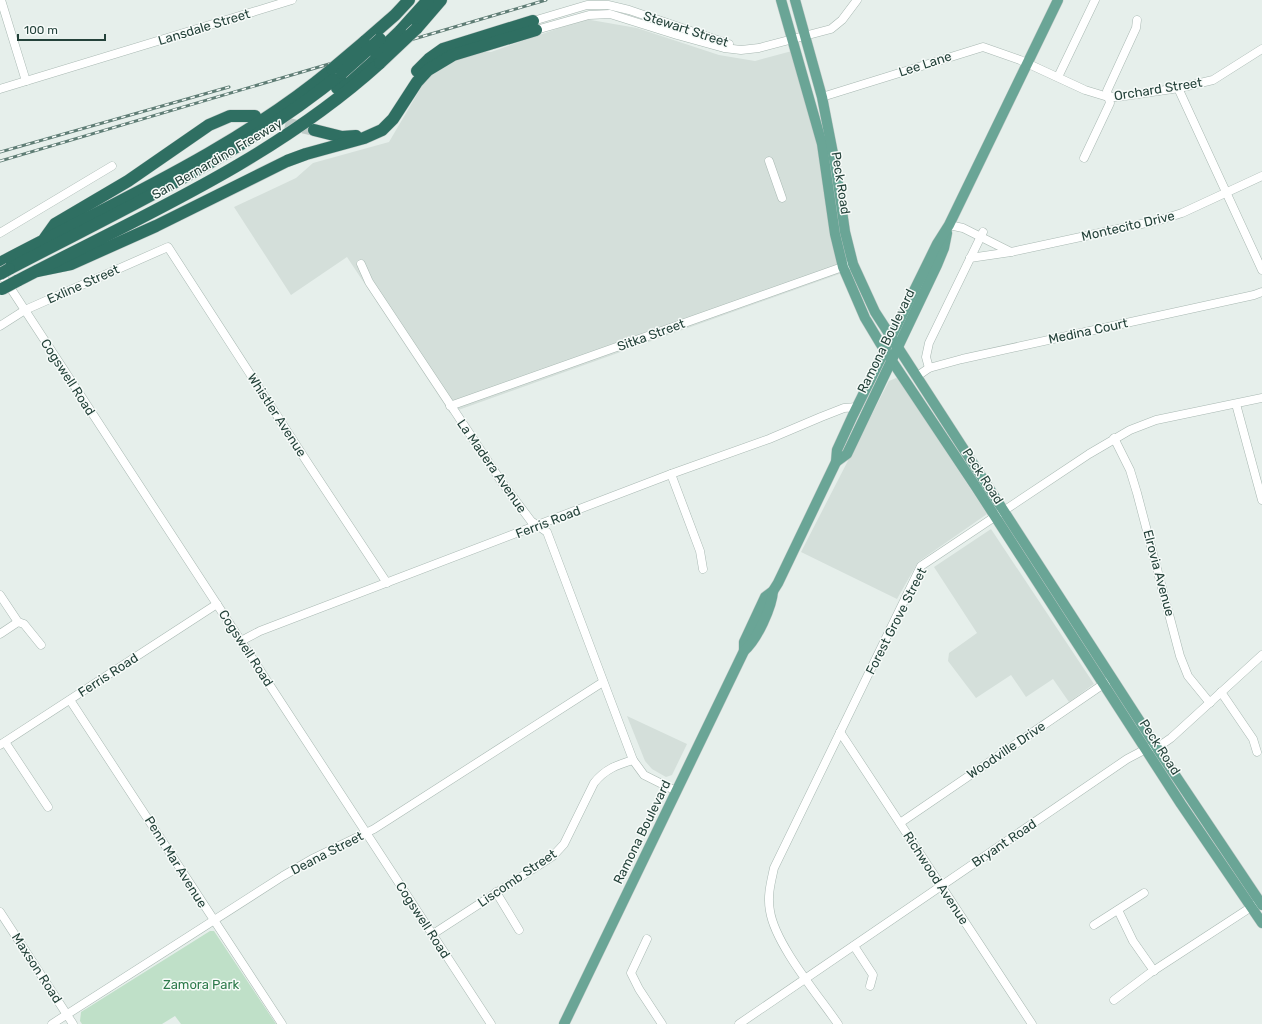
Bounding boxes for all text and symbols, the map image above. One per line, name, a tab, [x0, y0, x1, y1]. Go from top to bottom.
street label: Lansdale Street	[156, 6, 252, 48]
street label: Stewart Street	[642, 8, 730, 50]
scale bar	[18, 16, 105, 42]
text: 100 m	[24, 23, 58, 37]
street label: Lee Lane	[897, 48, 953, 80]
street label: Orchard Street	[1113, 75, 1203, 103]
street label: San Bernardino Freeway	[149, 116, 285, 202]
street label: Peck Road	[829, 151, 853, 215]
street label: Montecito Drive	[1080, 208, 1176, 244]
street label: Exline Street	[45, 261, 121, 307]
street label: Ramona Boulevard	[854, 287, 918, 395]
street label: Medina Court	[1047, 315, 1129, 347]
street label: Sitka Street	[615, 316, 687, 354]
street label: Cogswell Road	[37, 336, 98, 419]
street label: Whistler Avenue	[244, 370, 310, 460]
street label: La Madera Avenue	[454, 416, 530, 516]
street label: Peck Road	[959, 445, 1007, 507]
street label: Ferris Road	[513, 503, 583, 541]
street label: Elrovia Avenue	[1140, 528, 1178, 618]
street label: Forest Grove Street	[863, 565, 929, 677]
street label: Cogswell Road	[215, 607, 276, 690]
street label: Ferris Road	[75, 650, 141, 700]
street label: Peck Road	[1136, 716, 1184, 778]
street label: Woodville Drive	[964, 718, 1048, 782]
street label: Ramona Boulevard	[610, 778, 674, 886]
street label: Penn Mar Avenue	[142, 814, 210, 910]
street label: Bryant Road	[969, 816, 1039, 870]
street label: Deana Street	[288, 828, 366, 878]
street label: Richwood Avenue	[900, 829, 972, 927]
street label: Liscomb Street	[475, 846, 559, 910]
street label: Cogswell Road	[392, 879, 453, 962]
street label: Maxson Road	[9, 930, 65, 1006]
park label: Zamora Park	[163, 977, 239, 992]

